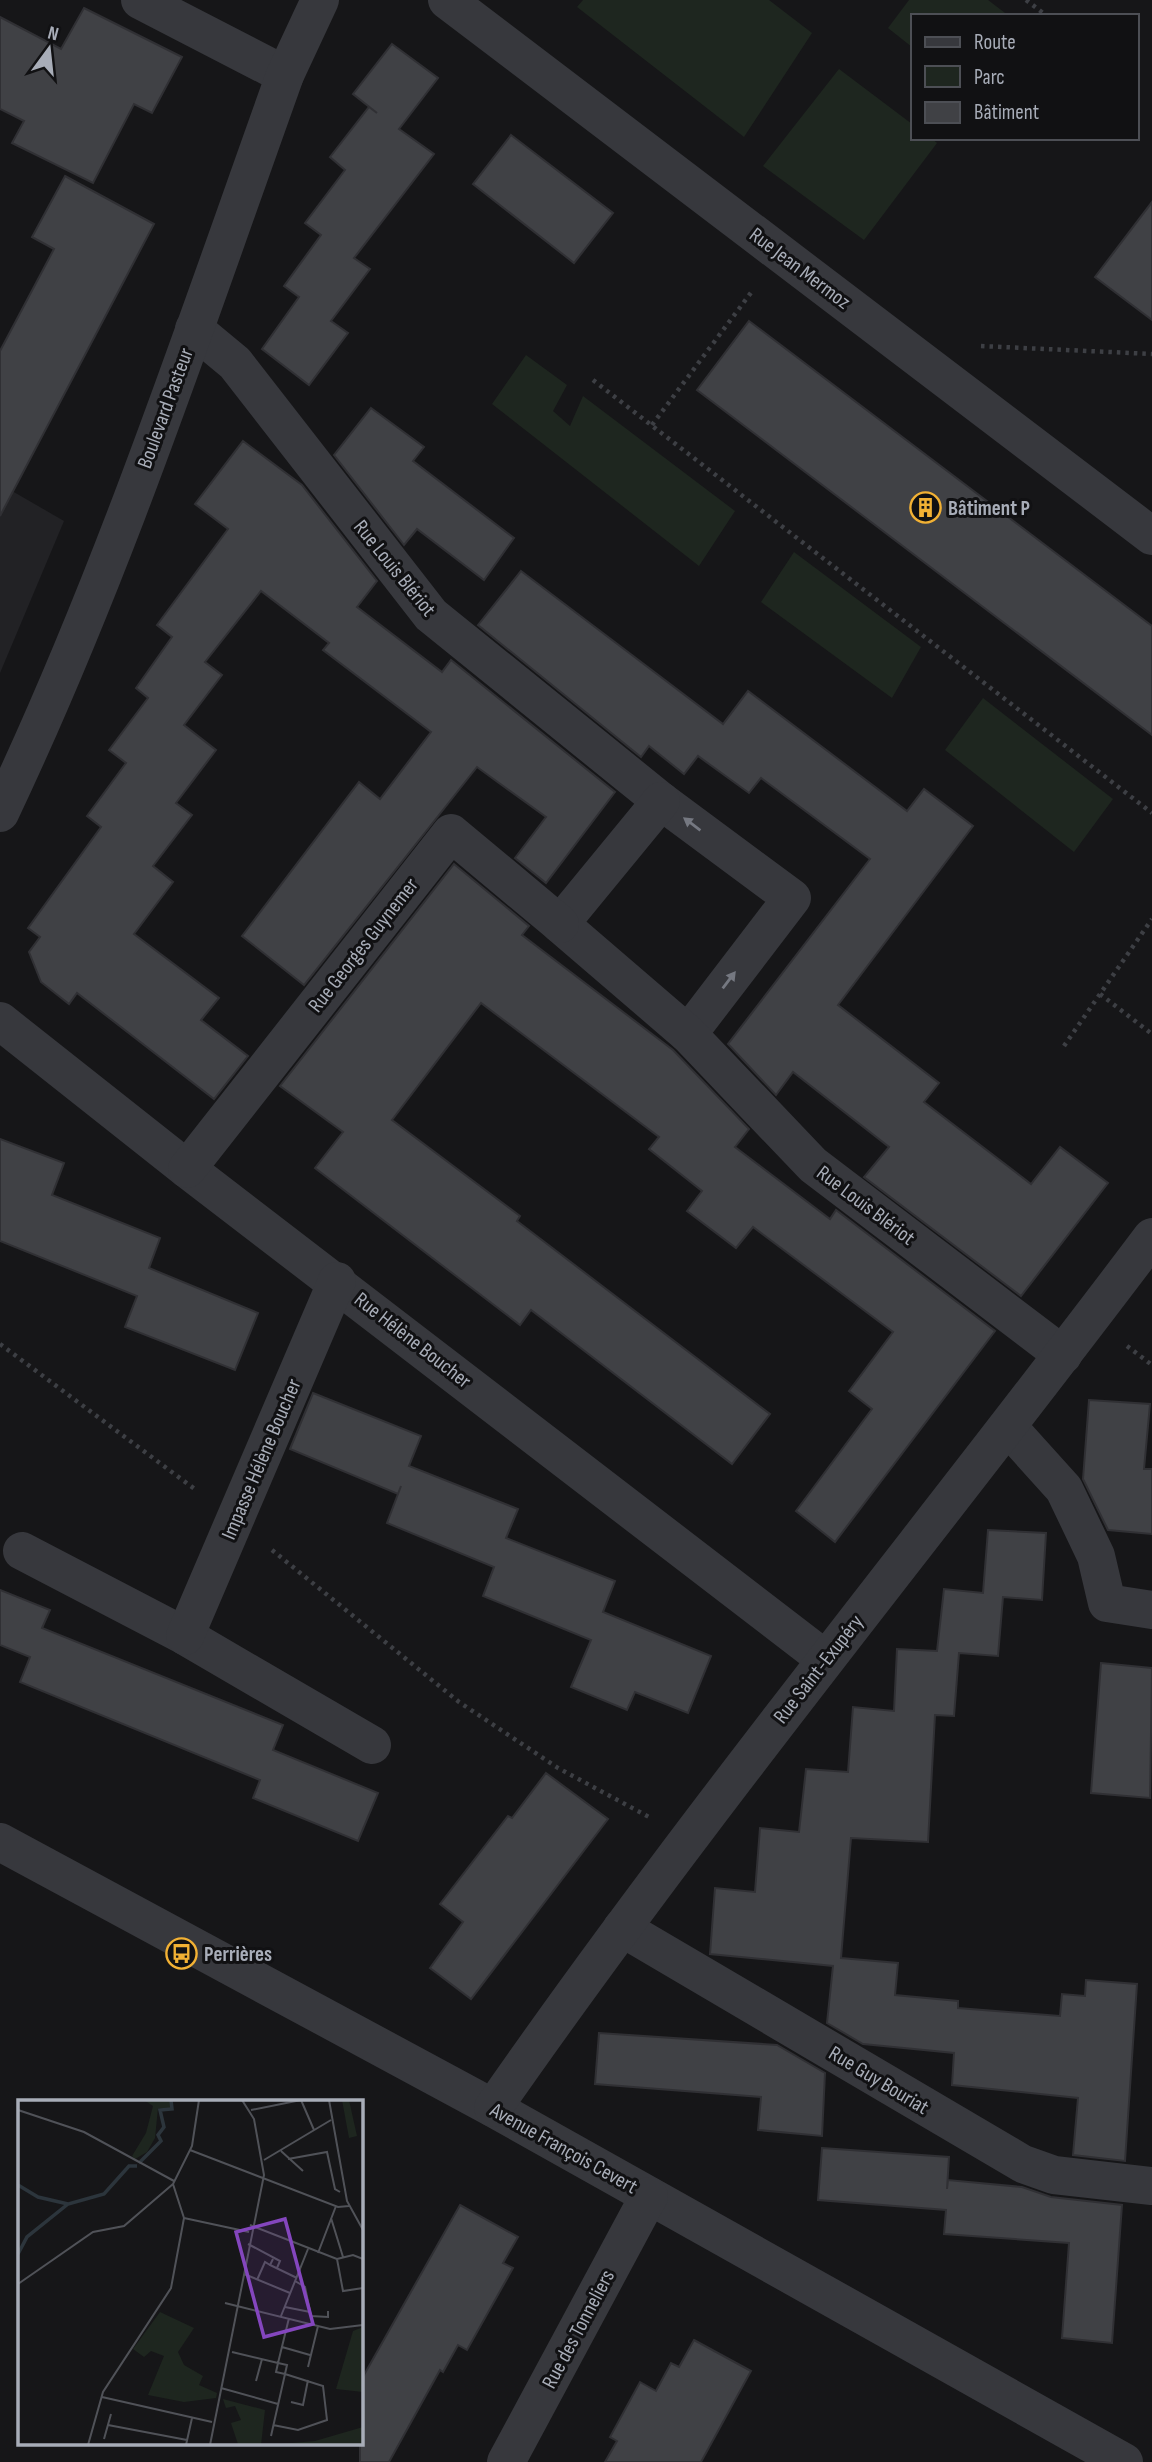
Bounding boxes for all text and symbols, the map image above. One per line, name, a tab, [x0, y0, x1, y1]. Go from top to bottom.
north arrow	[14, 14, 84, 84]
legend	[911, 14, 1138, 140]
text: N	[45, 22, 61, 46]
text: Route	[974, 30, 1016, 55]
text: Parc	[974, 65, 1005, 90]
text: Bâtiment	[974, 100, 1039, 125]
street label: Rue Jean Mermoz	[744, 222, 855, 315]
street label: Boulevard Pasteur	[132, 344, 199, 472]
building icon: Bâtiment P	[908, 491, 942, 525]
place label: Bâtiment P	[948, 496, 1030, 521]
street label: Rue Louis Blériot	[348, 515, 441, 622]
one-way arrow	[683, 817, 701, 831]
street label: Rue Georges Guynemer	[303, 873, 424, 1018]
one-way arrow	[722, 971, 736, 989]
street label: Rue Louis Blériot	[812, 1160, 920, 1251]
street label: Rue Hélène Boucher	[349, 1287, 476, 1394]
street label: Impasse Hélène Boucher	[216, 1375, 307, 1543]
street label: Rue Saint-Exupéry	[768, 1610, 869, 1729]
bus stop icon: Perrières	[164, 1937, 198, 1971]
place label: Perrières	[204, 1942, 272, 1967]
street label: Rue Guy Bouriat	[824, 2041, 933, 2120]
street label: Avenue François Cevert	[485, 2097, 642, 2199]
inset map	[18, 2100, 362, 2444]
street label: Rue des Tonneliers	[537, 2266, 620, 2393]

